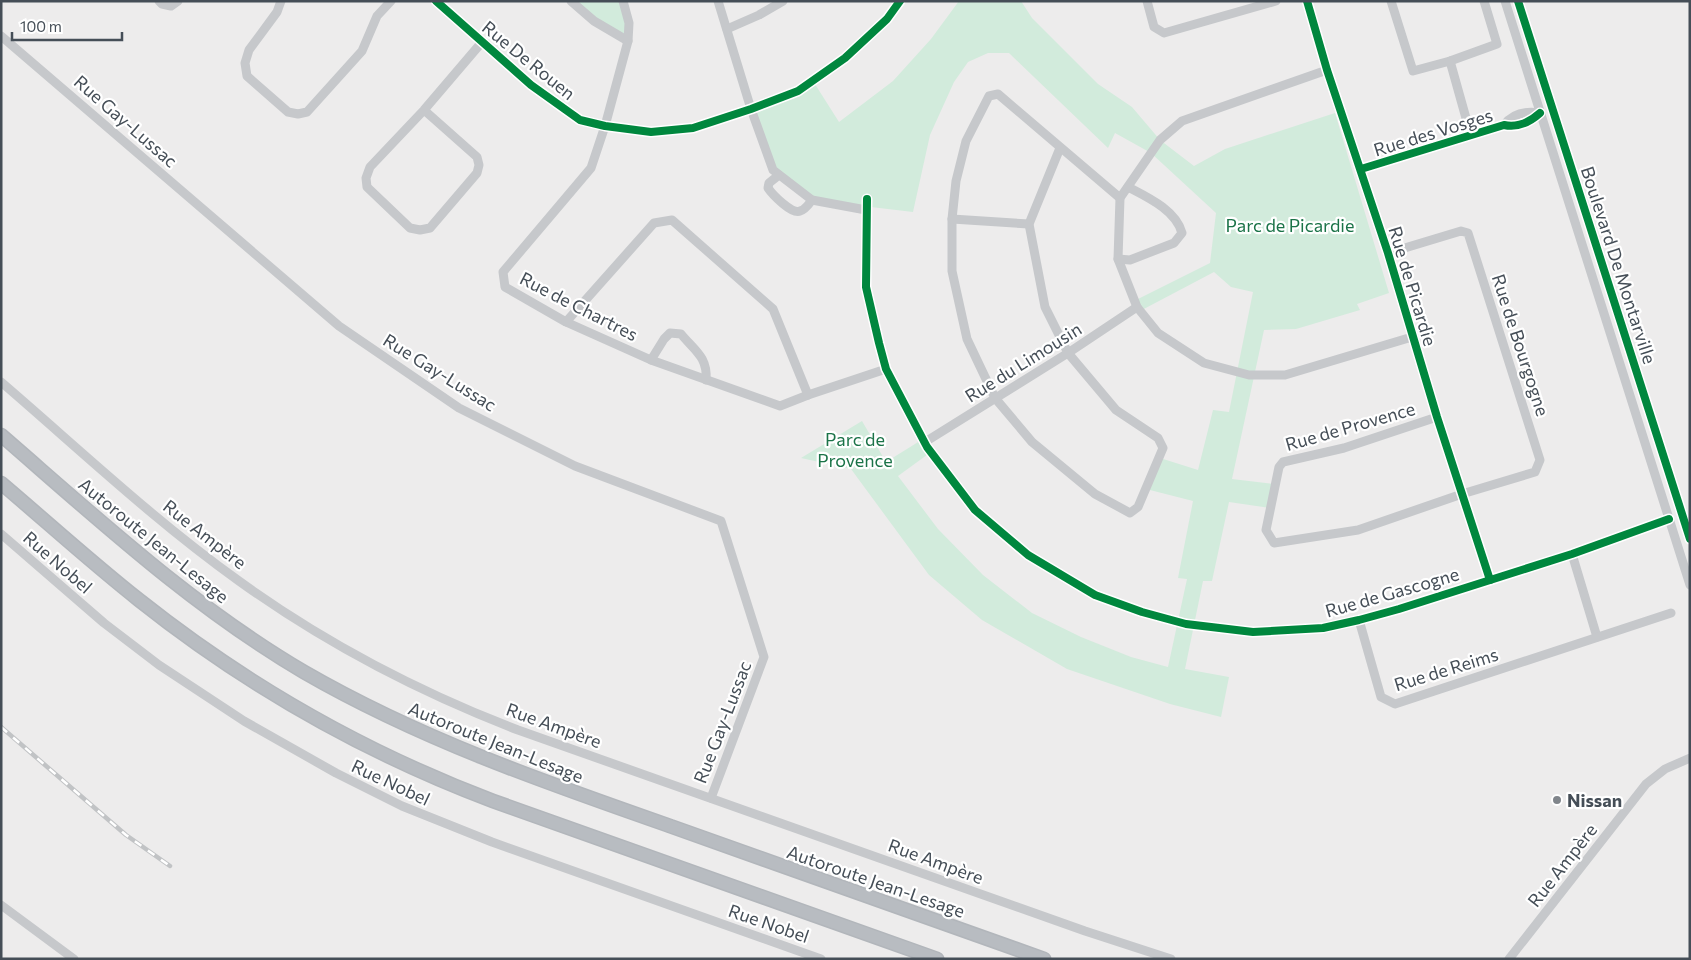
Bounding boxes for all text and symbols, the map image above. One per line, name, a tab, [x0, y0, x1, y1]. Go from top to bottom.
scale bar	[12, 10, 122, 42]
street label: Rue De Rouen	[478, 16, 580, 104]
text: 100 m	[20, 17, 62, 35]
street label: Rue Gay-Lussac	[70, 70, 182, 172]
street label: Rue des Vosges	[1371, 103, 1495, 161]
street label: Boulevard De Montarville	[1577, 163, 1661, 367]
park label: Parc de Picardie	[1226, 214, 1354, 236]
street label: Rue de Picardie	[1384, 224, 1442, 348]
street label: Rue de Chartres	[516, 267, 642, 345]
street label: Rue de Bourgogne	[1488, 271, 1554, 419]
street label: Rue du Limousin	[961, 317, 1085, 407]
street label: Rue Gay-Lussac	[379, 328, 501, 416]
street label: Rue de Provence	[1283, 397, 1417, 455]
park label: Parc de Provence	[817, 428, 893, 471]
street label: Autoroute Jean-Lesage	[75, 473, 233, 607]
street label: Rue Ampère	[159, 495, 251, 573]
street label: Rue Nobel	[19, 526, 97, 598]
street label: Rue de Gascogne	[1322, 562, 1462, 622]
street label: Rue de Reims	[1391, 643, 1501, 695]
street label: Rue Gay-Lussac	[689, 658, 755, 786]
street label: Autoroute Jean-Lesage	[405, 697, 587, 787]
street label: Rue Ampère	[503, 698, 605, 752]
street label: Rue Nobel	[348, 754, 434, 810]
place label: Nissan	[1567, 789, 1622, 811]
marker: Nissan	[1551, 794, 1563, 806]
street label: Rue Ampère	[1523, 819, 1601, 911]
street label: Rue Ampère	[885, 834, 987, 888]
street label: Autoroute Jean-Lesage	[784, 840, 968, 922]
street label: Rue Nobel	[726, 899, 812, 947]

